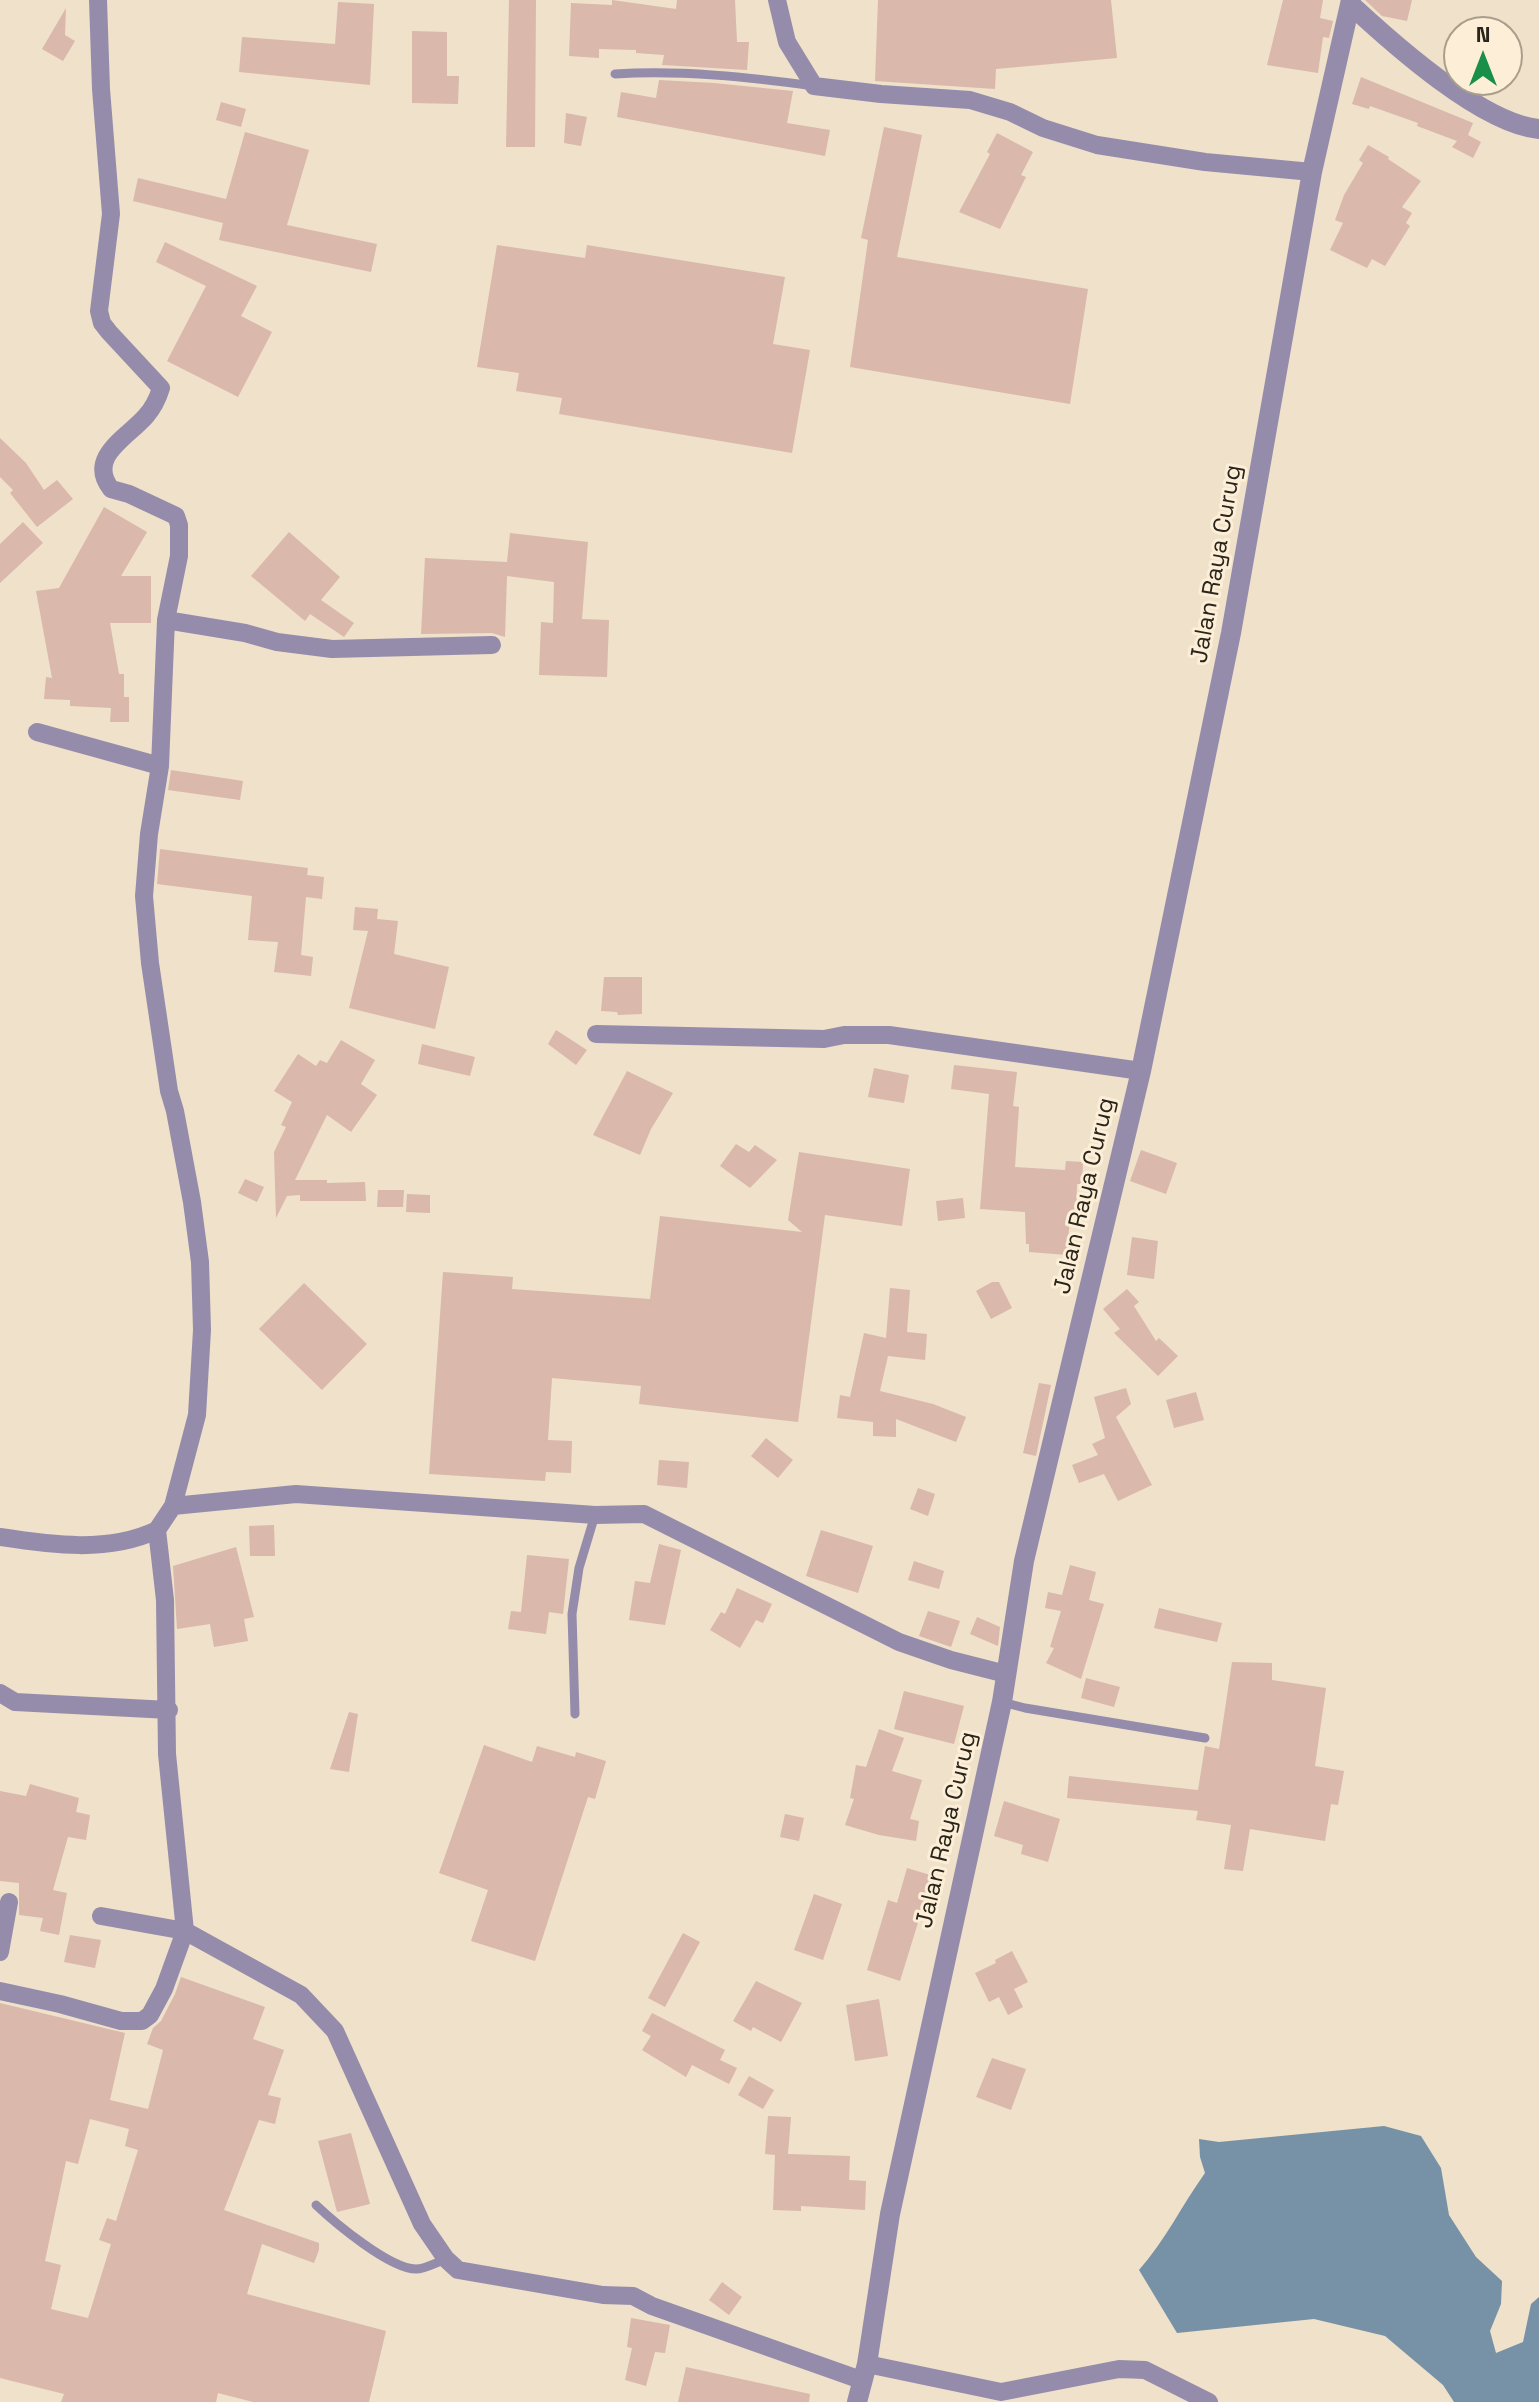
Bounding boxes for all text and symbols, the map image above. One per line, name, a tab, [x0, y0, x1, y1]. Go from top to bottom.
north arrow	[1443, 16, 1523, 96]
text: N	[1476, 20, 1490, 48]
street label: Jalan Raya Curug	[1185, 463, 1249, 665]
street label: Jalan Raya Curug	[1048, 1095, 1122, 1297]
street label: Jalan Raya Curug	[910, 1729, 984, 1931]

